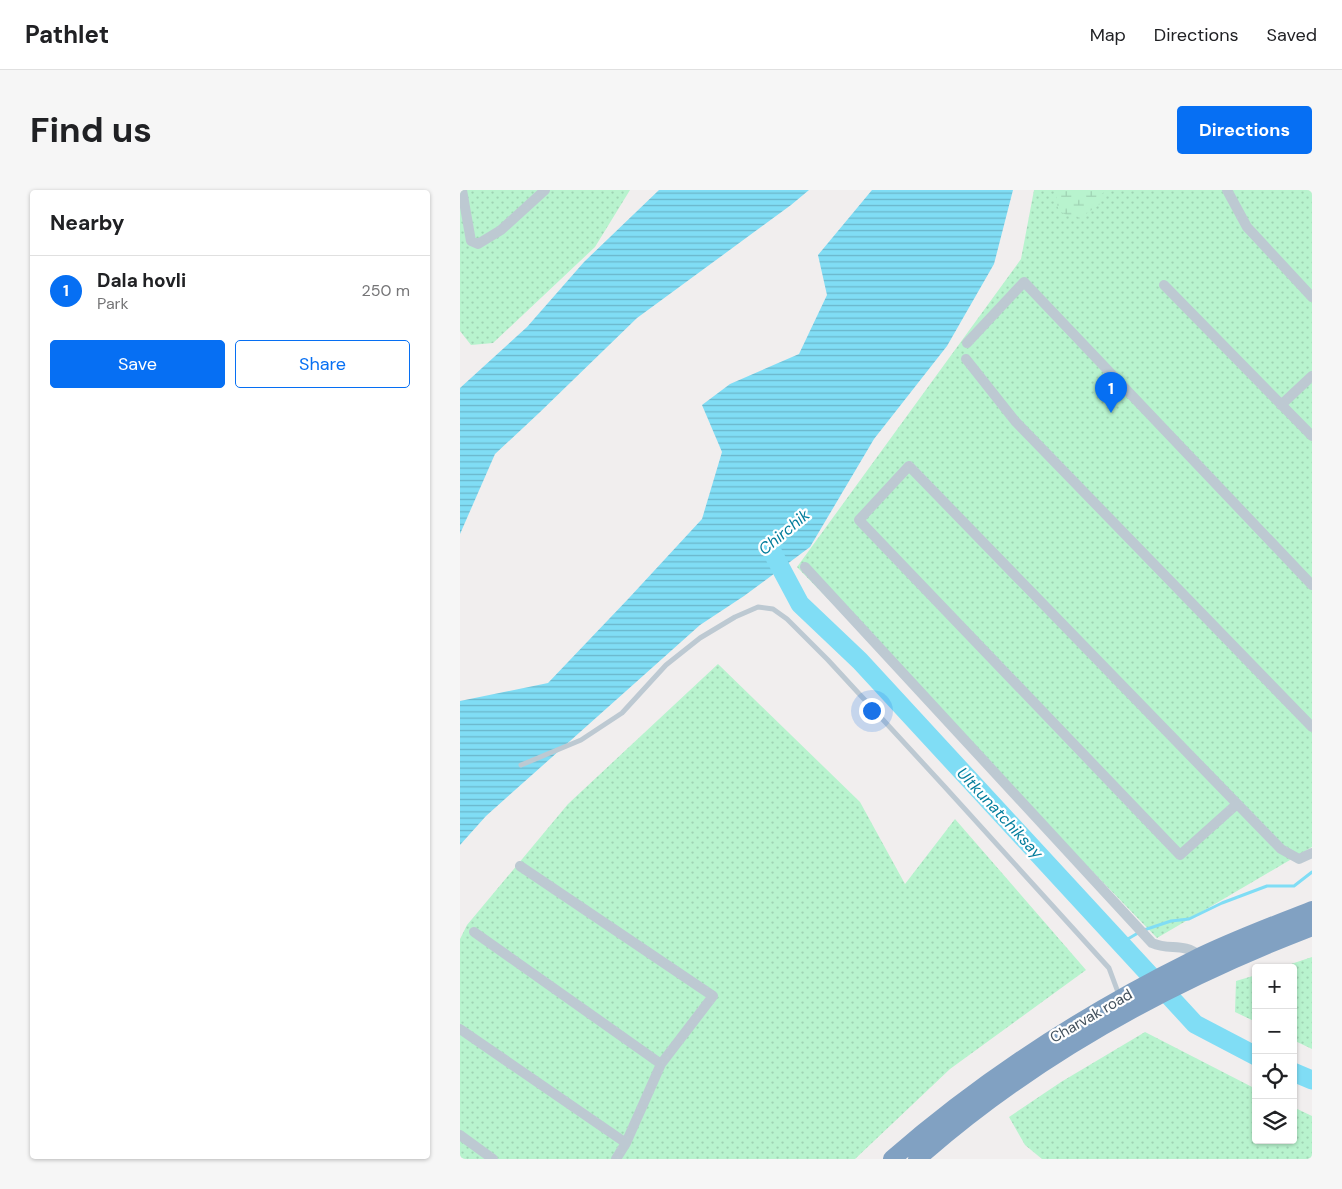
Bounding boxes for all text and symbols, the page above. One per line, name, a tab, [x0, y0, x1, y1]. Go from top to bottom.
text: Pathlet	[25, 19, 109, 50]
text: Map	[1090, 23, 1126, 47]
text: Directions	[1154, 23, 1239, 47]
text: Saved	[1267, 23, 1317, 47]
button: Directions	[1177, 106, 1312, 154]
text: Find us	[30, 107, 152, 153]
text: Nearby	[50, 209, 124, 237]
text: Dala hovli	[97, 268, 186, 293]
text: 1	[63, 280, 69, 301]
text: 250 m	[362, 280, 410, 301]
text: Park	[97, 293, 129, 314]
button: Save	[50, 340, 225, 388]
button: Share	[235, 340, 410, 388]
pin: 1	[1095, 372, 1127, 413]
water label: Chirchik	[754, 504, 815, 560]
your location	[859, 698, 885, 724]
water label: Ultkunatchiksay	[952, 763, 1048, 864]
map controls	[1252, 964, 1297, 1144]
button: +	[1252, 964, 1297, 1009]
street label: Charvak road	[1046, 984, 1136, 1048]
button: −	[1252, 1009, 1297, 1054]
button: locate	[1252, 1054, 1297, 1099]
button: layers	[1252, 1099, 1297, 1144]

